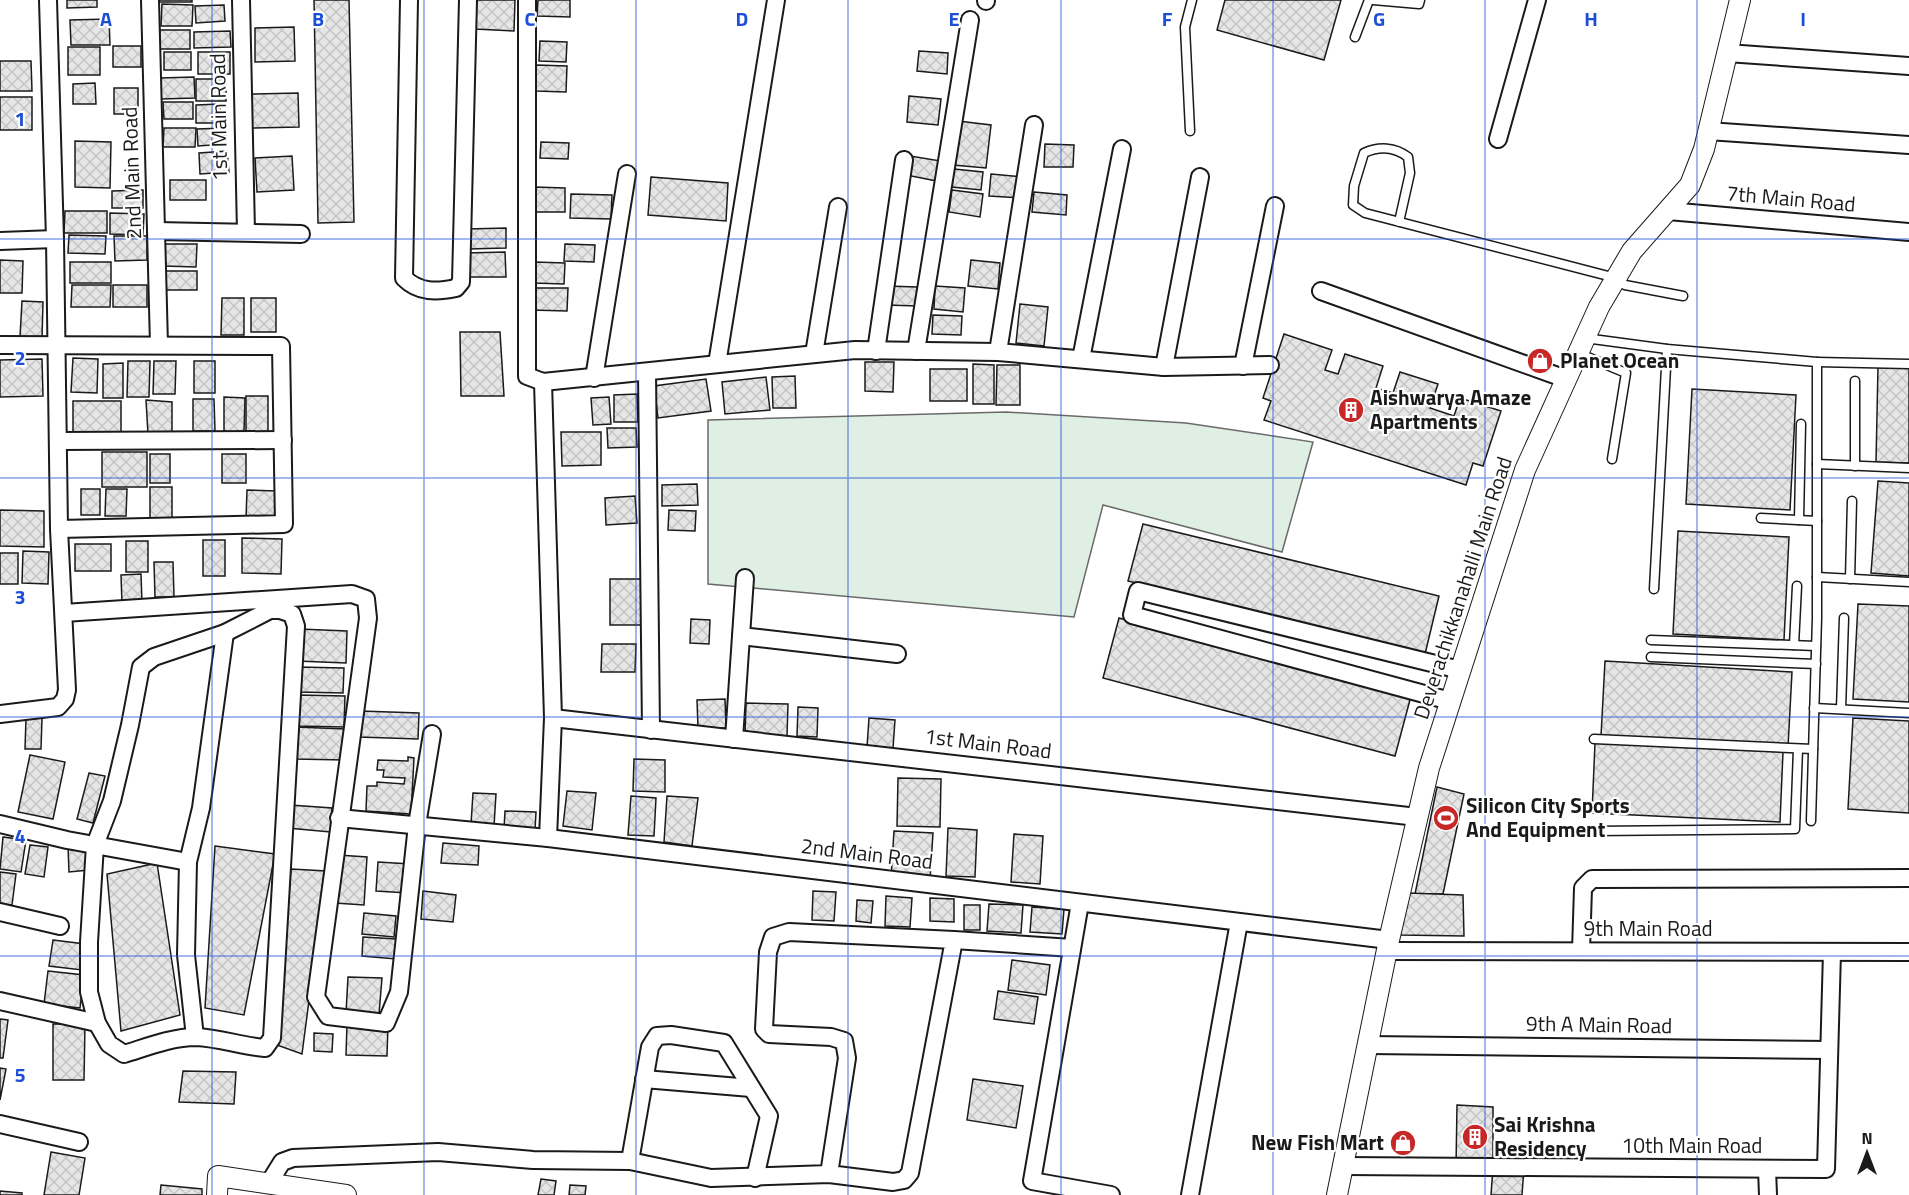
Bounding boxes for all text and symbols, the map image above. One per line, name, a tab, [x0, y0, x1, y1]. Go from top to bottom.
text: A	[100, 3, 112, 34]
text: B	[312, 3, 324, 34]
text: C	[525, 3, 536, 34]
text: D	[736, 3, 748, 34]
text: E	[948, 3, 960, 34]
text: F	[1162, 3, 1173, 34]
text: G	[1373, 3, 1385, 34]
text: H	[1584, 3, 1598, 34]
text: I	[1800, 3, 1806, 34]
street label: 1st Main Road	[201, 53, 235, 181]
text: 1	[14, 103, 26, 134]
street label: 2nd Main Road	[113, 106, 149, 240]
street label: 7th Main Road	[1725, 176, 1857, 220]
text: 2	[14, 342, 26, 373]
place label: Planet Ocean	[1560, 344, 1679, 376]
shop icon: Planet Ocean	[1525, 346, 1555, 376]
place label: Aishwarya Amaze Apartments	[1370, 381, 1531, 437]
building icon: Aishwarya Amaze Apartments	[1336, 395, 1366, 425]
street label: Deverachikkanahalli Main Road	[1404, 452, 1520, 723]
text: 3	[14, 581, 26, 612]
street label: 1st Main Road	[923, 719, 1053, 767]
place label: Silicon City Sports And Equipment	[1466, 789, 1630, 845]
sports icon: Silicon City Sports And Equipment	[1431, 803, 1461, 833]
text: 4	[14, 820, 26, 851]
street label: 2nd Main Road	[799, 829, 935, 877]
street label: 9th Main Road	[1583, 912, 1713, 944]
street label: 9th A Main Road	[1526, 1007, 1672, 1041]
text: 5	[14, 1059, 26, 1090]
place label: Sai Krishna Residency	[1494, 1108, 1596, 1164]
building icon: Sai Krishna Residency	[1460, 1122, 1490, 1152]
north arrow	[1837, 1123, 1897, 1183]
place label: New Fish Mart	[1251, 1126, 1384, 1158]
text: N	[1861, 1126, 1873, 1150]
shop icon: New Fish Mart	[1388, 1128, 1418, 1158]
street label: 10th Main Road	[1622, 1129, 1762, 1161]

